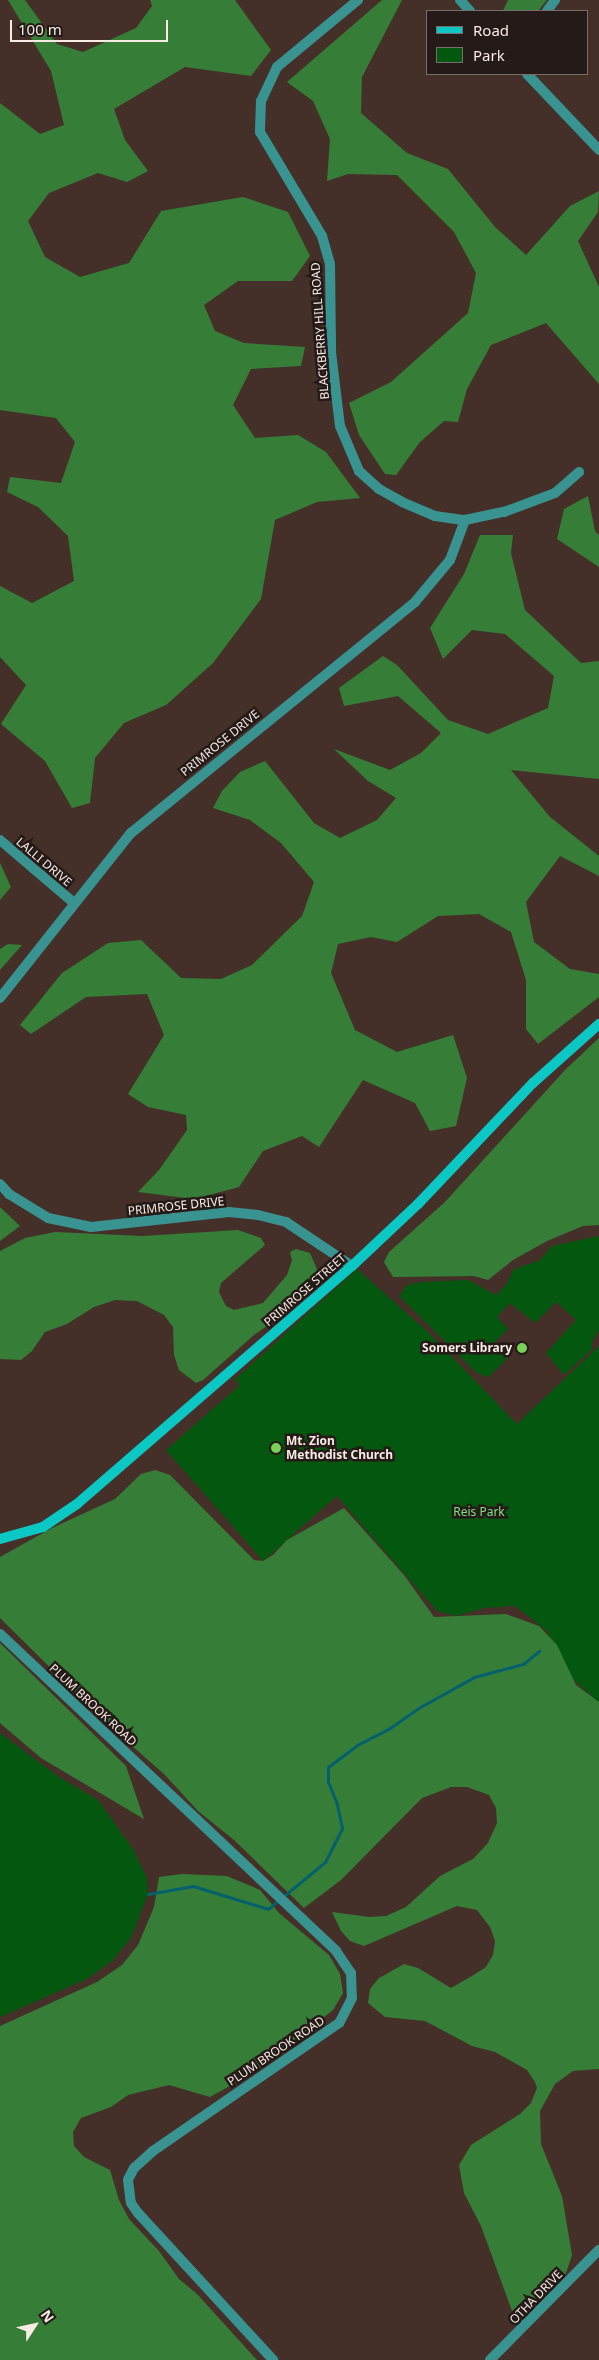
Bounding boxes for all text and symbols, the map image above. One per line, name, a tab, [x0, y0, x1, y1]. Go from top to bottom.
scale bar	[12, 10, 170, 42]
legend	[426, 10, 589, 75]
text: 100 m	[18, 19, 62, 39]
text: Road	[473, 20, 509, 40]
text: Park	[473, 45, 505, 65]
street label: BLACKBERRY HILL ROAD	[308, 262, 332, 400]
street label: PRIMROSE DRIVE	[178, 707, 262, 779]
street label: LALLI DRIVE	[13, 835, 75, 889]
street label: PRIMROSE DRIVE	[127, 1194, 225, 1218]
street label: PRIMROSE STREET	[261, 1251, 349, 1329]
place label: Somers Library	[422, 1341, 512, 1355]
marker: Somers Library	[516, 1342, 528, 1354]
place label: Mt. Zion Methodist Church	[286, 1434, 393, 1462]
marker: Mt. Zion Methodist Church	[270, 1442, 282, 1454]
park label: Reis Park	[453, 1505, 505, 1519]
street label: PLUM BROOK ROAD	[46, 1661, 140, 1749]
street label: PLUM BROOK ROAD	[225, 2013, 327, 2089]
street label: OTHA DRIVE	[507, 2267, 565, 2327]
north arrow	[10, 2300, 60, 2350]
text: N	[37, 2306, 59, 2326]

